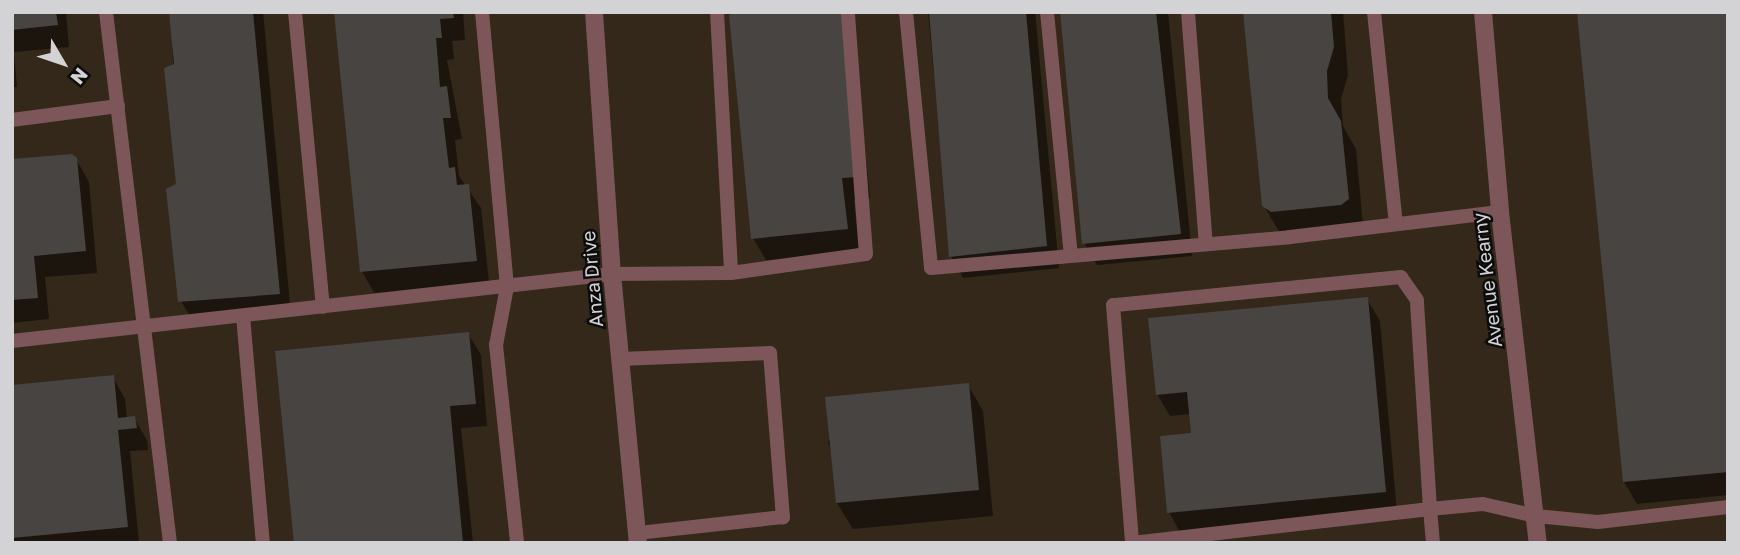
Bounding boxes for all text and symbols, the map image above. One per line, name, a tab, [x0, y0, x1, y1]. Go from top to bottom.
north arrow	[28, 28, 98, 98]
text: N	[66, 64, 93, 89]
street label: Avenue Kearny	[1467, 211, 1507, 349]
street label: Anza Drive	[576, 230, 608, 328]

